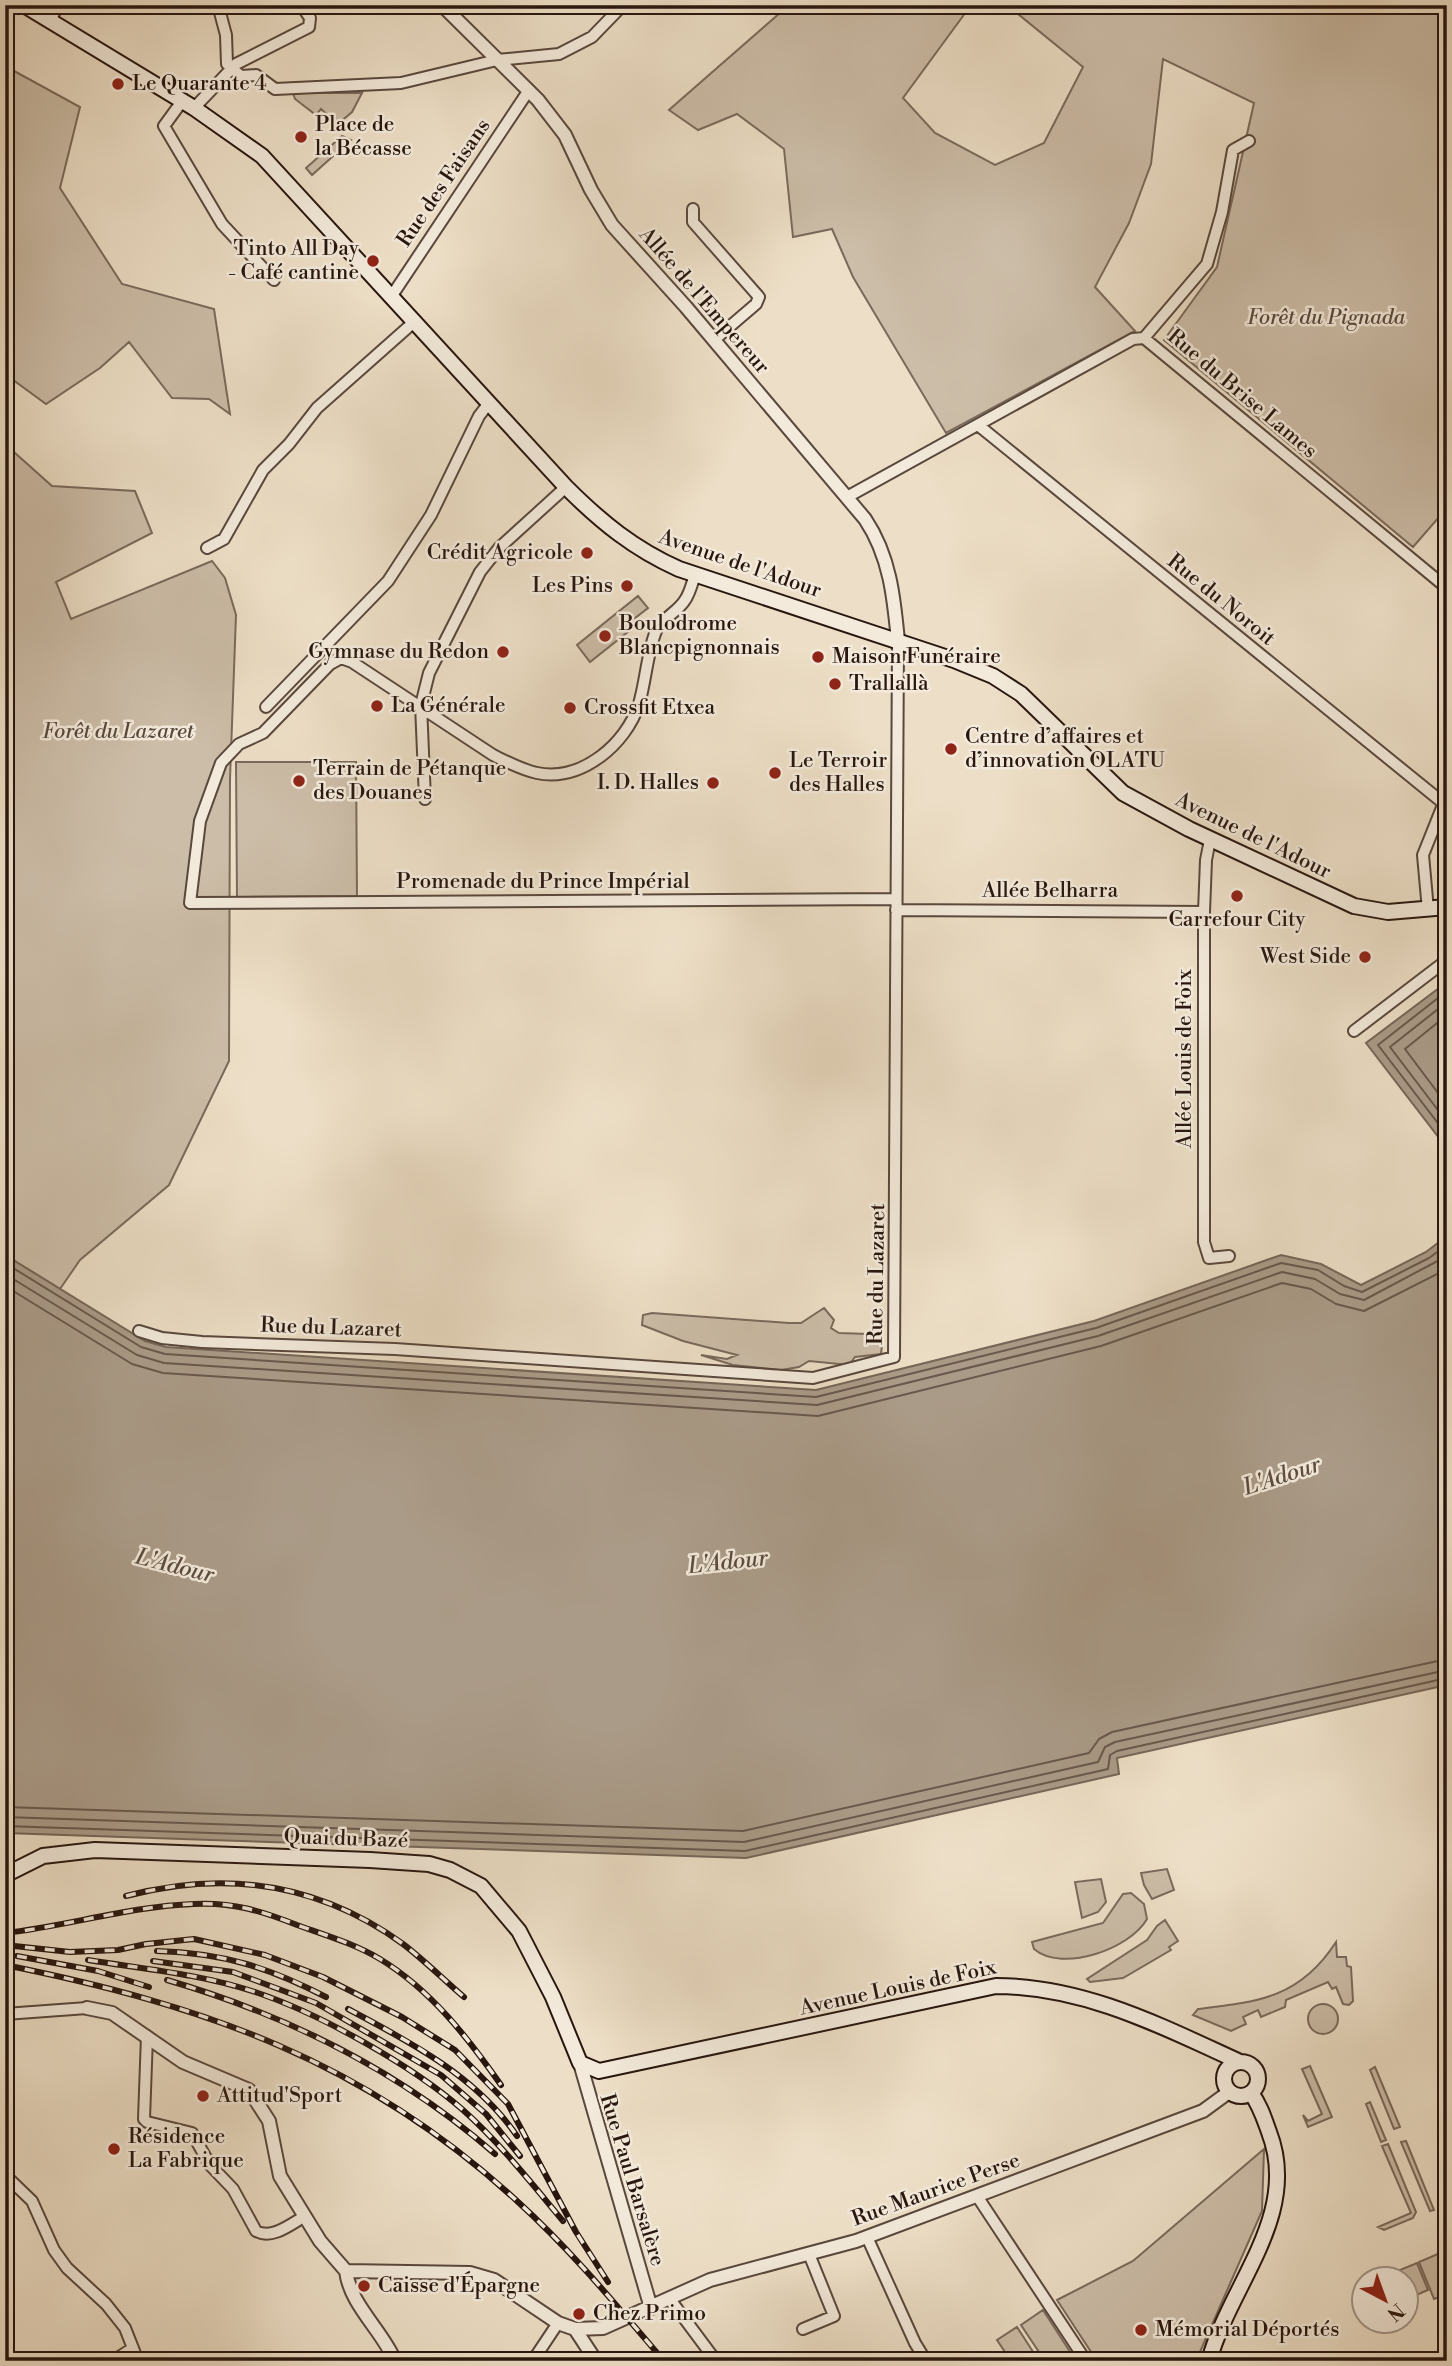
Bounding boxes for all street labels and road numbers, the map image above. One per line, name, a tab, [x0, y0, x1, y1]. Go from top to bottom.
street label: Rue des Faisans	[392, 114, 496, 252]
street label: Allée de l'Empereur	[632, 221, 775, 380]
street label: Rue du Brise Lames	[1162, 324, 1322, 464]
street label: Avenue de l'Adour	[654, 524, 825, 604]
street label: Rue du Noroit	[1162, 549, 1281, 652]
street label: Avenue de l'Adour	[1170, 787, 1335, 885]
street label: Promenade du Prince Impérial	[396, 869, 690, 895]
street label: Allée Belharra	[981, 878, 1118, 904]
street label: Allée Louis de Foix	[1172, 969, 1198, 1150]
street label: Rue du Lazaret	[863, 1202, 891, 1345]
street label: Rue du Lazaret	[260, 1313, 403, 1343]
street label: Quai du Bazé	[283, 1824, 409, 1854]
street label: Avenue Louis de Foix	[796, 1954, 999, 2022]
street label: Rue Paul Barsalère	[593, 2091, 671, 2269]
street label: Rue Maurice Perse	[848, 2148, 1024, 2232]

